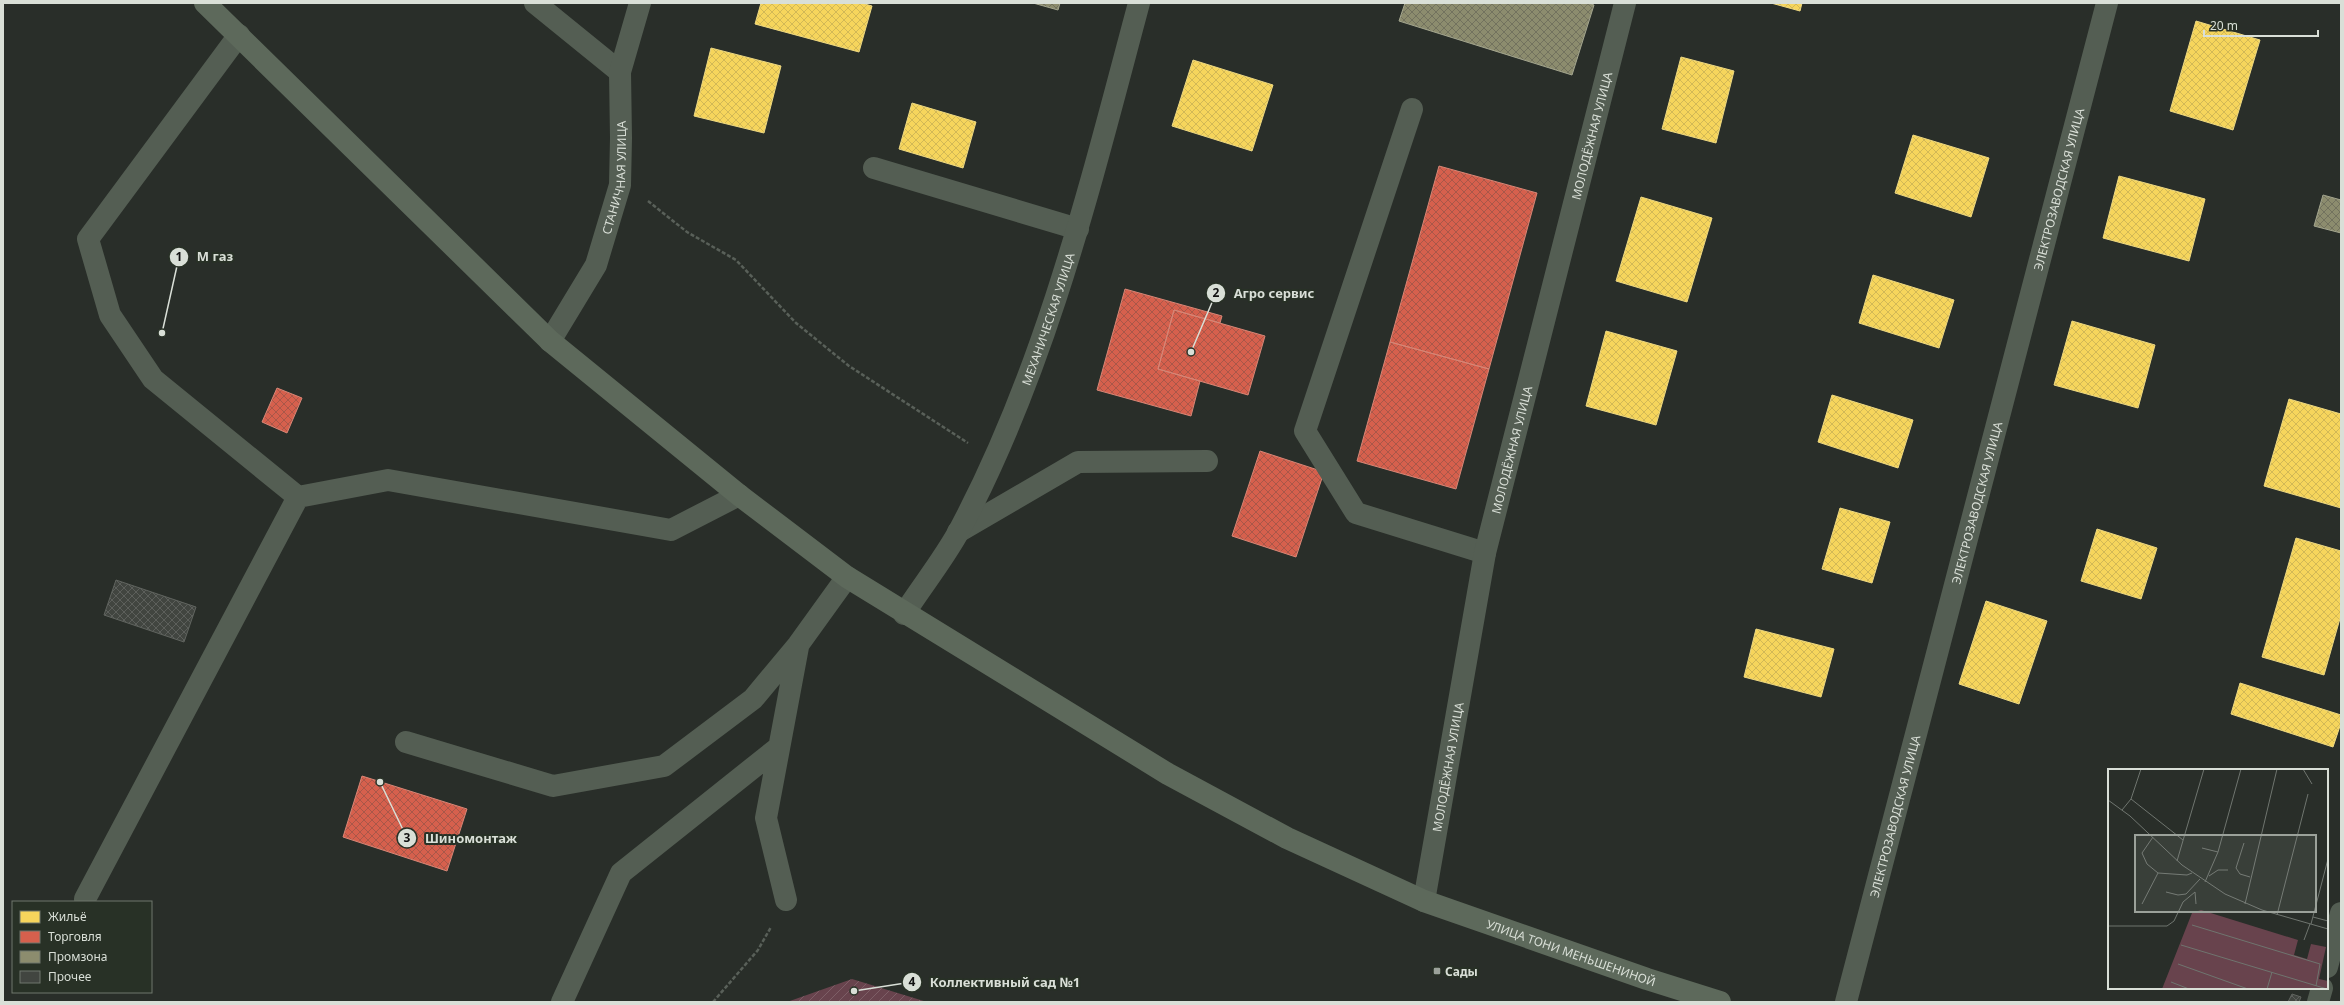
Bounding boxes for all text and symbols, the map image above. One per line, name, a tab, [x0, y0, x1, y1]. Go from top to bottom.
scale bar	[2204, 12, 2318, 38]
text: 20 m	[2210, 17, 2238, 34]
street label: МОЛОДЁЖНАЯ УЛИЦА	[1567, 70, 1616, 201]
street label: ЭЛЕКТРОЗАВОДСКАЯ УЛИЦА	[2029, 106, 2088, 272]
street label: СТАНИЧНАЯ УЛИЦА	[597, 120, 630, 236]
callout: М газ	[169, 244, 241, 269]
text: М газ	[197, 247, 233, 265]
text: 1	[176, 248, 182, 265]
street label: МЕХАНИЧЕСКАЯ УЛИЦА	[1017, 250, 1078, 387]
callout: Агро сервис	[1206, 281, 1322, 306]
text: 2	[1213, 284, 1220, 301]
text: Агро сервис	[1234, 284, 1315, 302]
street label: МОЛОДЁЖНАЯ УЛИЦА	[1487, 384, 1536, 515]
street label: ЭЛЕКТРОЗАВОДСКАЯ УЛИЦА	[1947, 419, 2006, 586]
street label: МОЛОДЁЖНАЯ УЛИЦА	[1428, 701, 1467, 833]
street label: ЭЛЕКТРОЗАВОДСКАЯ УЛИЦА	[1865, 733, 1924, 899]
inset map	[2108, 769, 2328, 989]
callout: Шиномонтаж	[397, 826, 525, 851]
text: 3	[404, 829, 411, 846]
text: Шиномонтаж	[425, 829, 518, 847]
legend	[12, 901, 152, 993]
text: Жильё	[48, 908, 87, 925]
street label: УЛИЦА ТОНИ МЕНЬШЕНИНОЙ	[1484, 915, 1658, 990]
text: Торговля	[48, 928, 102, 945]
text: Промзона	[48, 948, 107, 965]
place label: Сады	[1445, 963, 1478, 980]
marker: Сады	[1432, 966, 1442, 976]
text: Прочее	[48, 968, 92, 985]
callout: Коллективный сад №1	[902, 970, 1088, 995]
text: 4	[909, 973, 916, 990]
text: Коллективный сад №1	[930, 973, 1080, 991]

